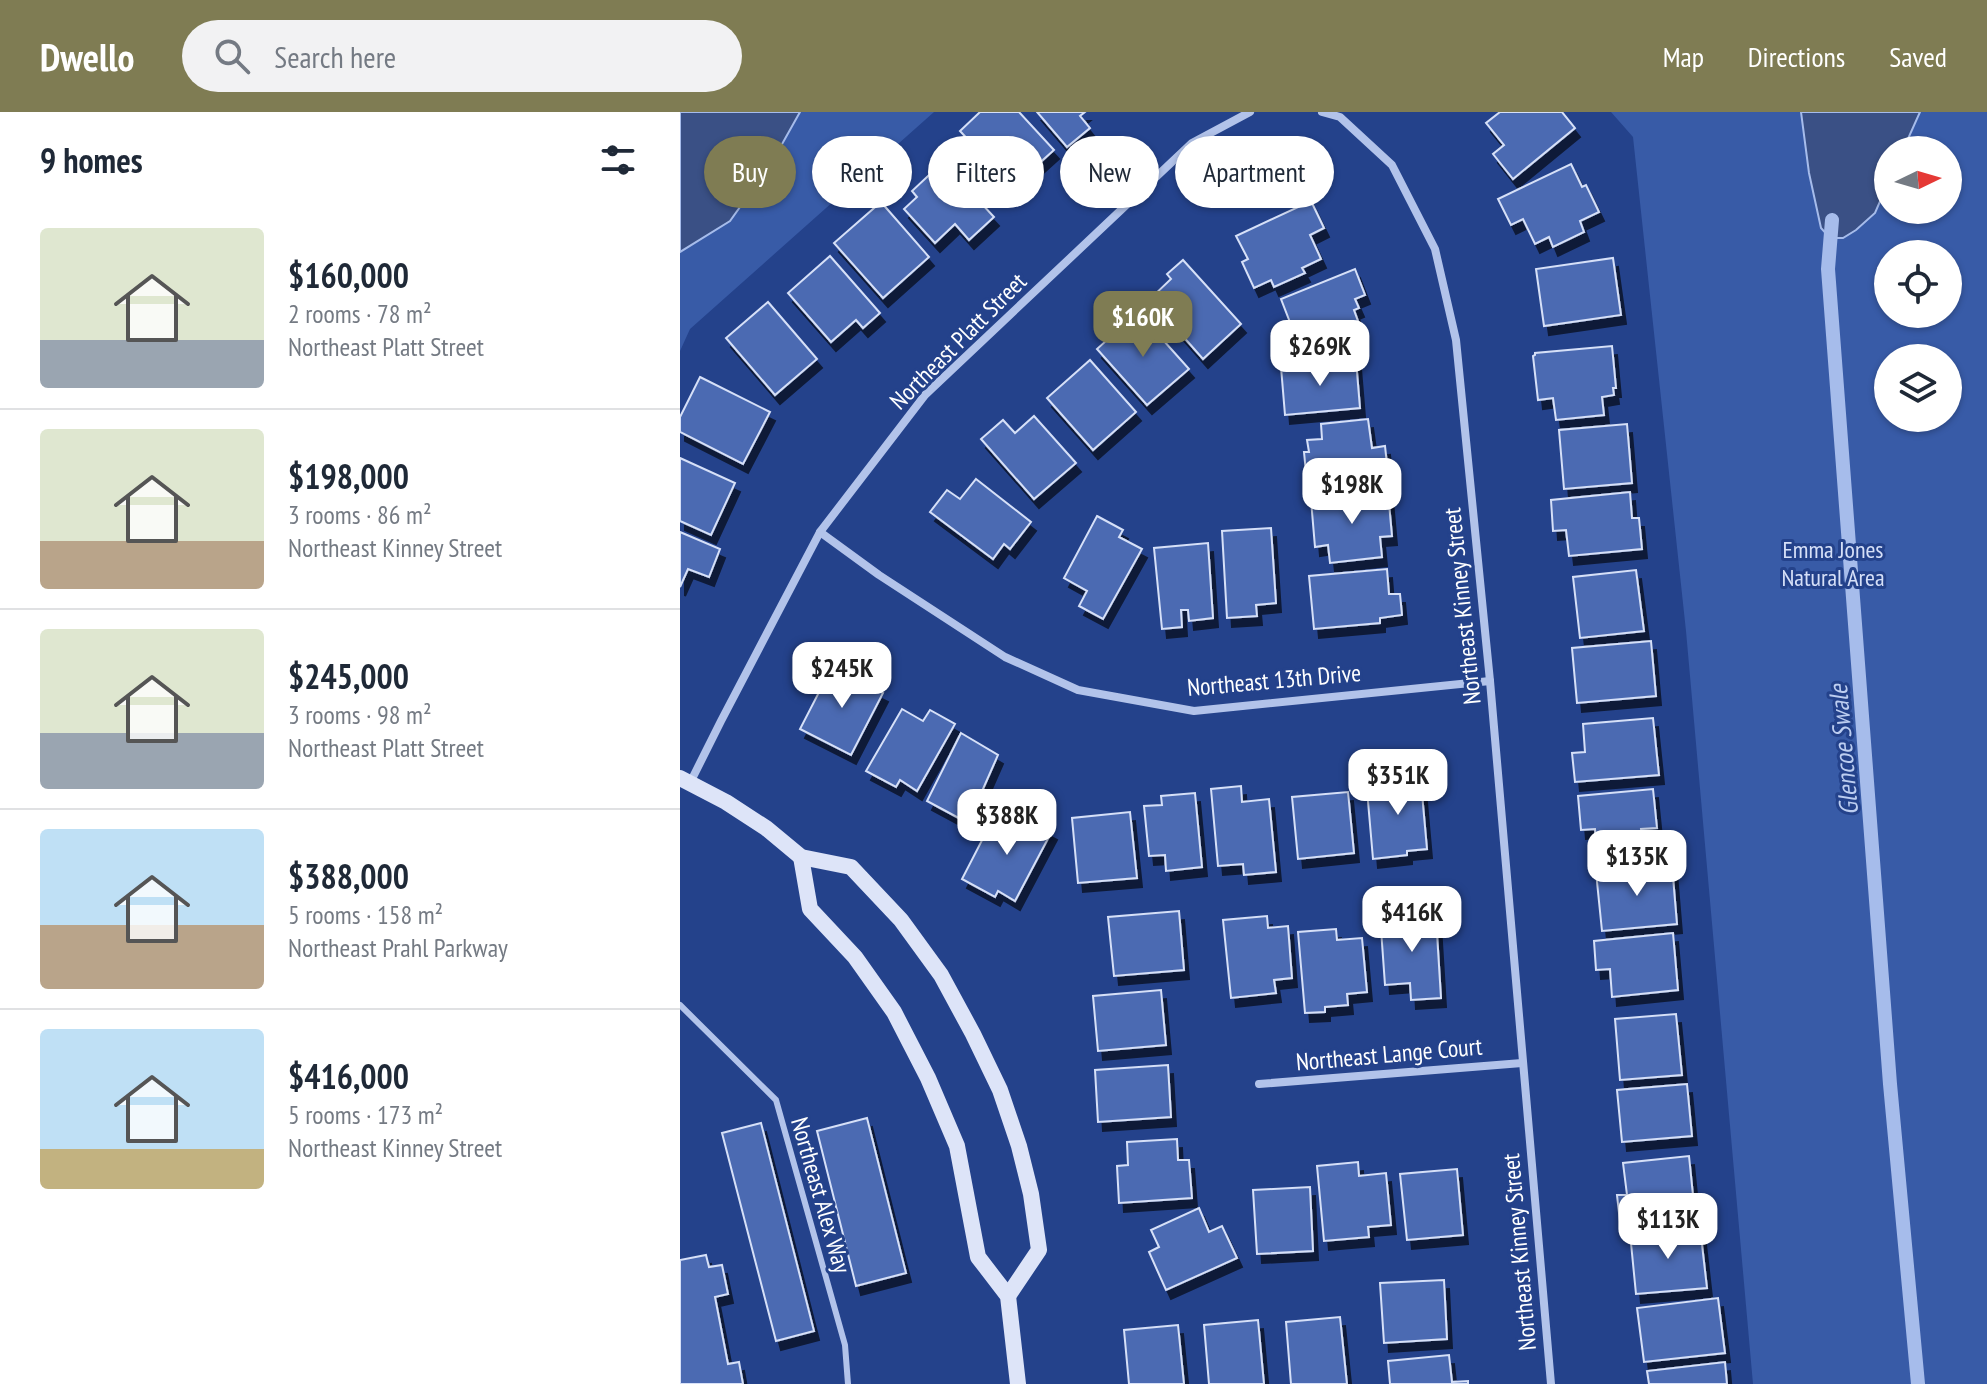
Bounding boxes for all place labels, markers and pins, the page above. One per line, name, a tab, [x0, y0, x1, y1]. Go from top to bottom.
pin: $160K	[1087, 291, 1199, 359]
pin: $269K	[1264, 320, 1376, 388]
pin: $198K	[1296, 458, 1408, 526]
pin: $245K	[786, 642, 898, 710]
pin: $351K	[1342, 749, 1454, 817]
pin: $388K	[951, 789, 1063, 857]
pin: $135K	[1581, 830, 1693, 898]
pin: $416K	[1356, 886, 1468, 954]
pin: $113K	[1612, 1193, 1724, 1261]

